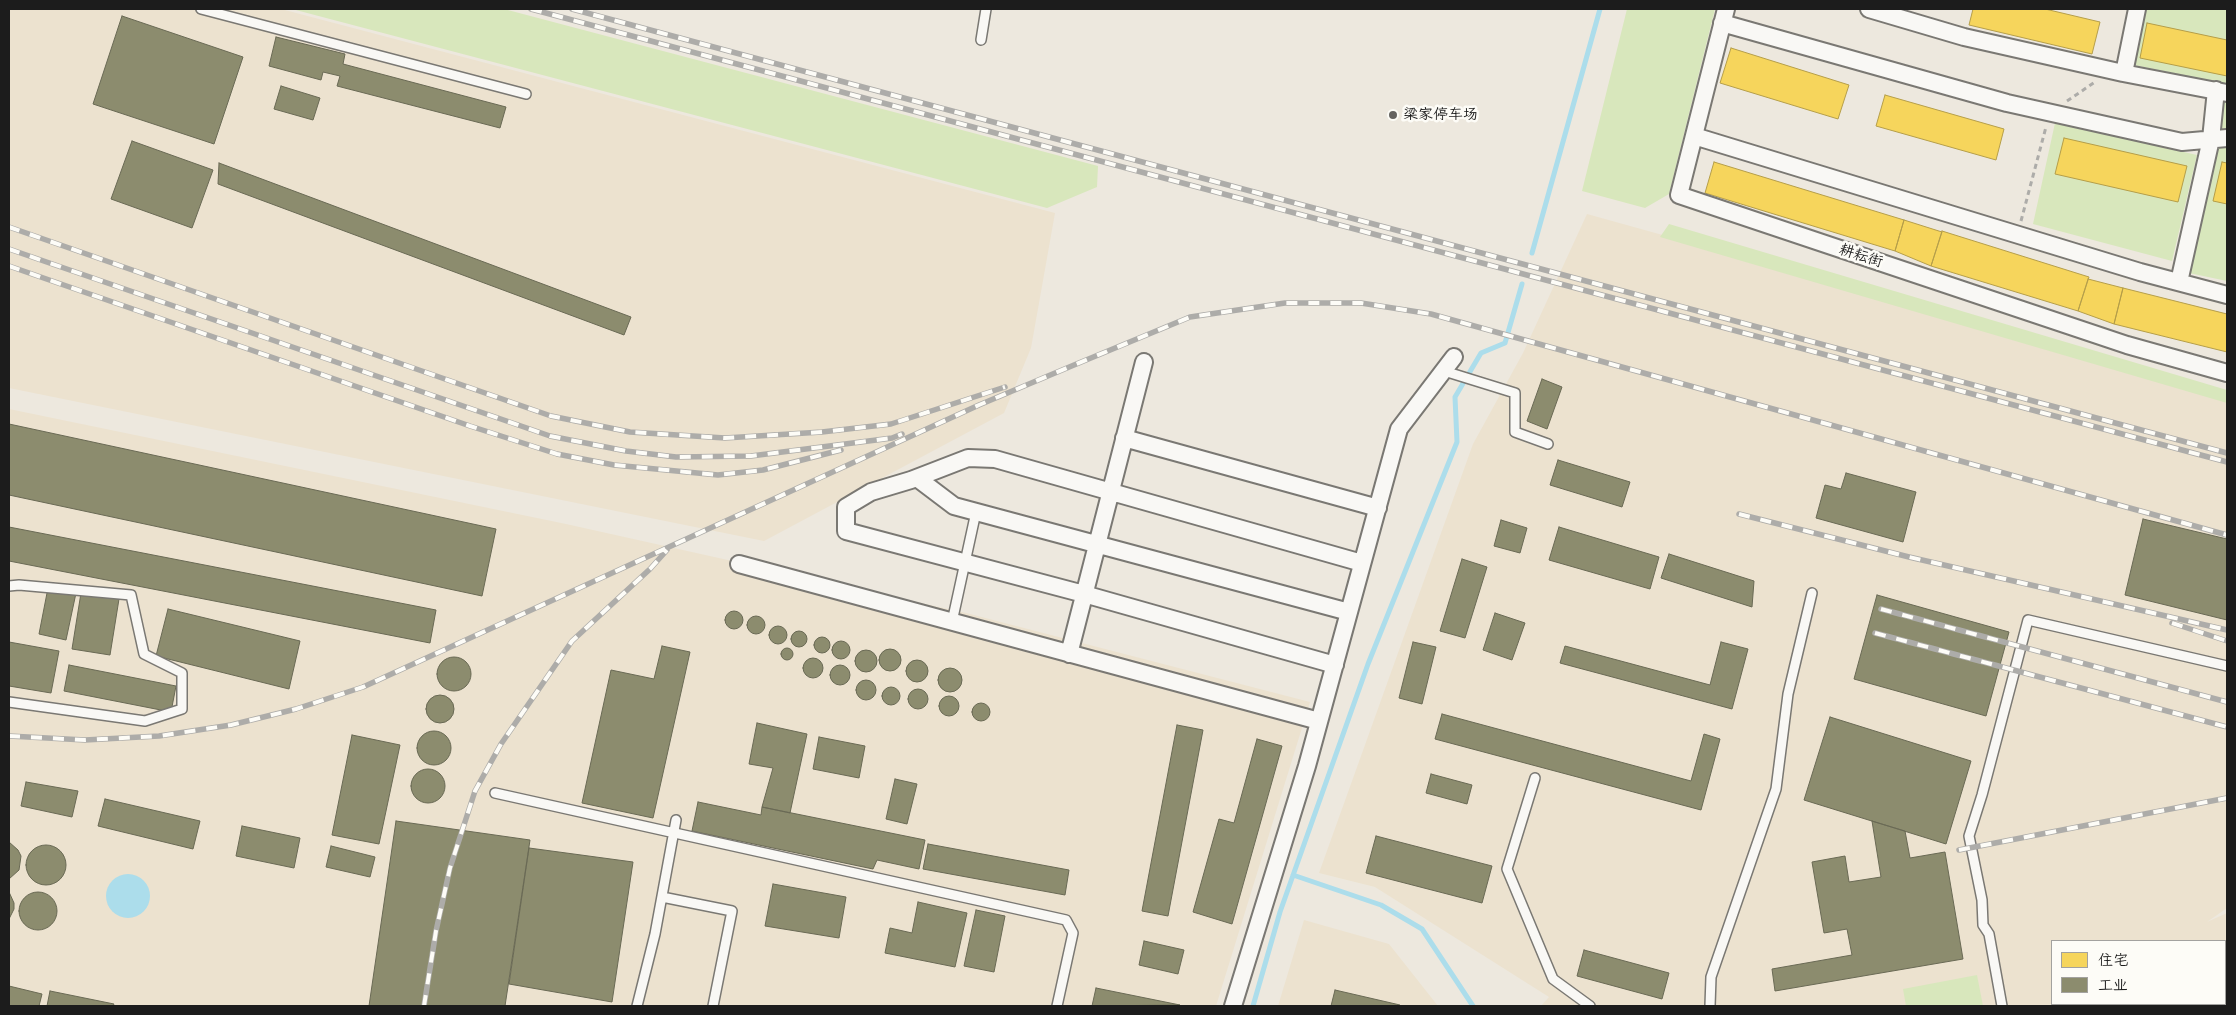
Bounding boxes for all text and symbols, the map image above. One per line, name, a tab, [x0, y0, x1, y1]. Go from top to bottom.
place label: 梁家停车场	[1403, 106, 1478, 124]
marker: 梁家停车场	[1387, 109, 1399, 121]
street label: 耕耘街	[1837, 240, 1885, 272]
legend	[2051, 940, 2226, 1005]
text: 住宅	[2098, 951, 2128, 969]
text: 工业	[2098, 976, 2128, 994]

